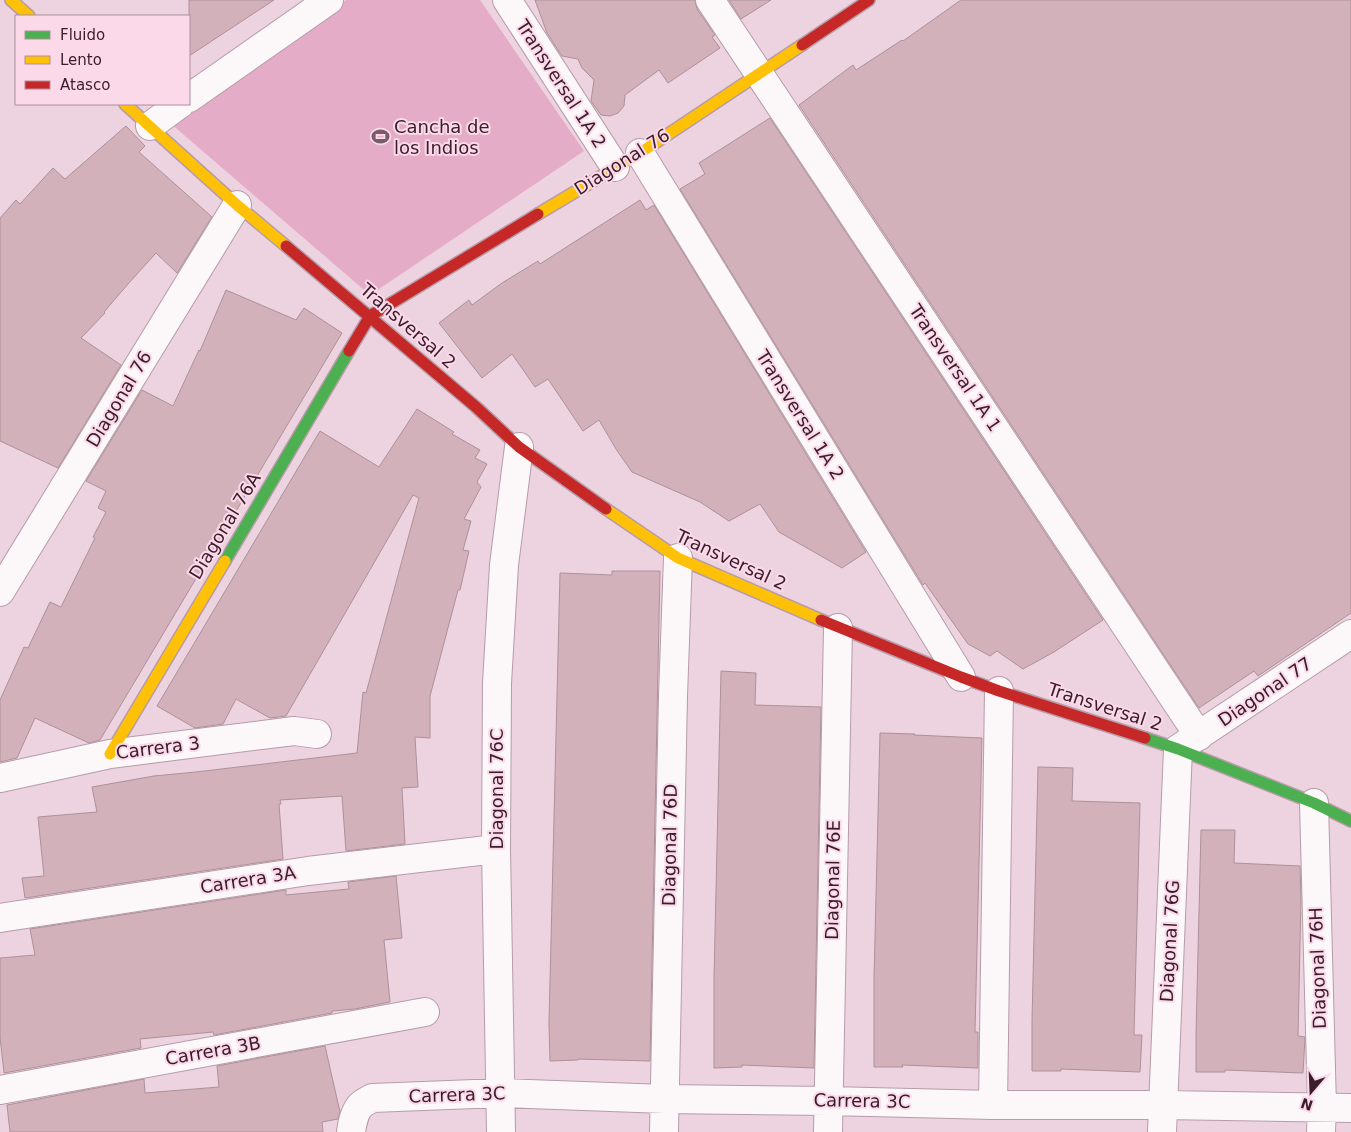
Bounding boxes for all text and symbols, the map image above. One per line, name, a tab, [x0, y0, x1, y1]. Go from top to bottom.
legend	[15, 15, 190, 105]
street label: Transversal 1A 2	[512, 15, 611, 152]
text: Fluido	[60, 26, 105, 44]
text: Lento	[60, 51, 102, 69]
text: Atasco	[60, 76, 110, 94]
place label: Cancha de los Indios	[394, 116, 490, 158]
street label: Diagonal 76	[570, 124, 673, 199]
sports icon: Cancha de los Indios	[370, 127, 390, 147]
street label: Transversal 2	[356, 278, 460, 373]
street label: Transversal 1A 1	[905, 299, 1006, 435]
street label: Transversal 1A 2	[752, 345, 849, 483]
street label: Diagonal 76	[82, 347, 155, 451]
street label: Diagonal 76A	[184, 468, 265, 583]
street label: Transversal 2	[672, 524, 790, 594]
street label: Diagonal 77	[1214, 653, 1316, 731]
street label: Transversal 2	[1044, 678, 1165, 735]
street label: Diagonal 76C	[486, 729, 507, 849]
street label: Carrera 3	[115, 732, 201, 763]
street label: Diagonal 76D	[658, 784, 681, 906]
street label: Diagonal 76E	[821, 820, 844, 940]
street label: Carrera 3A	[199, 861, 298, 897]
street label: Diagonal 76G	[1156, 879, 1183, 1003]
street label: Diagonal 76H	[1305, 907, 1330, 1029]
street label: Carrera 3B	[163, 1032, 262, 1069]
north arrow	[1286, 1067, 1336, 1117]
street label: Carrera 3C	[408, 1082, 506, 1107]
street label: Carrera 3C	[813, 1089, 911, 1112]
text: N	[1299, 1095, 1315, 1114]

